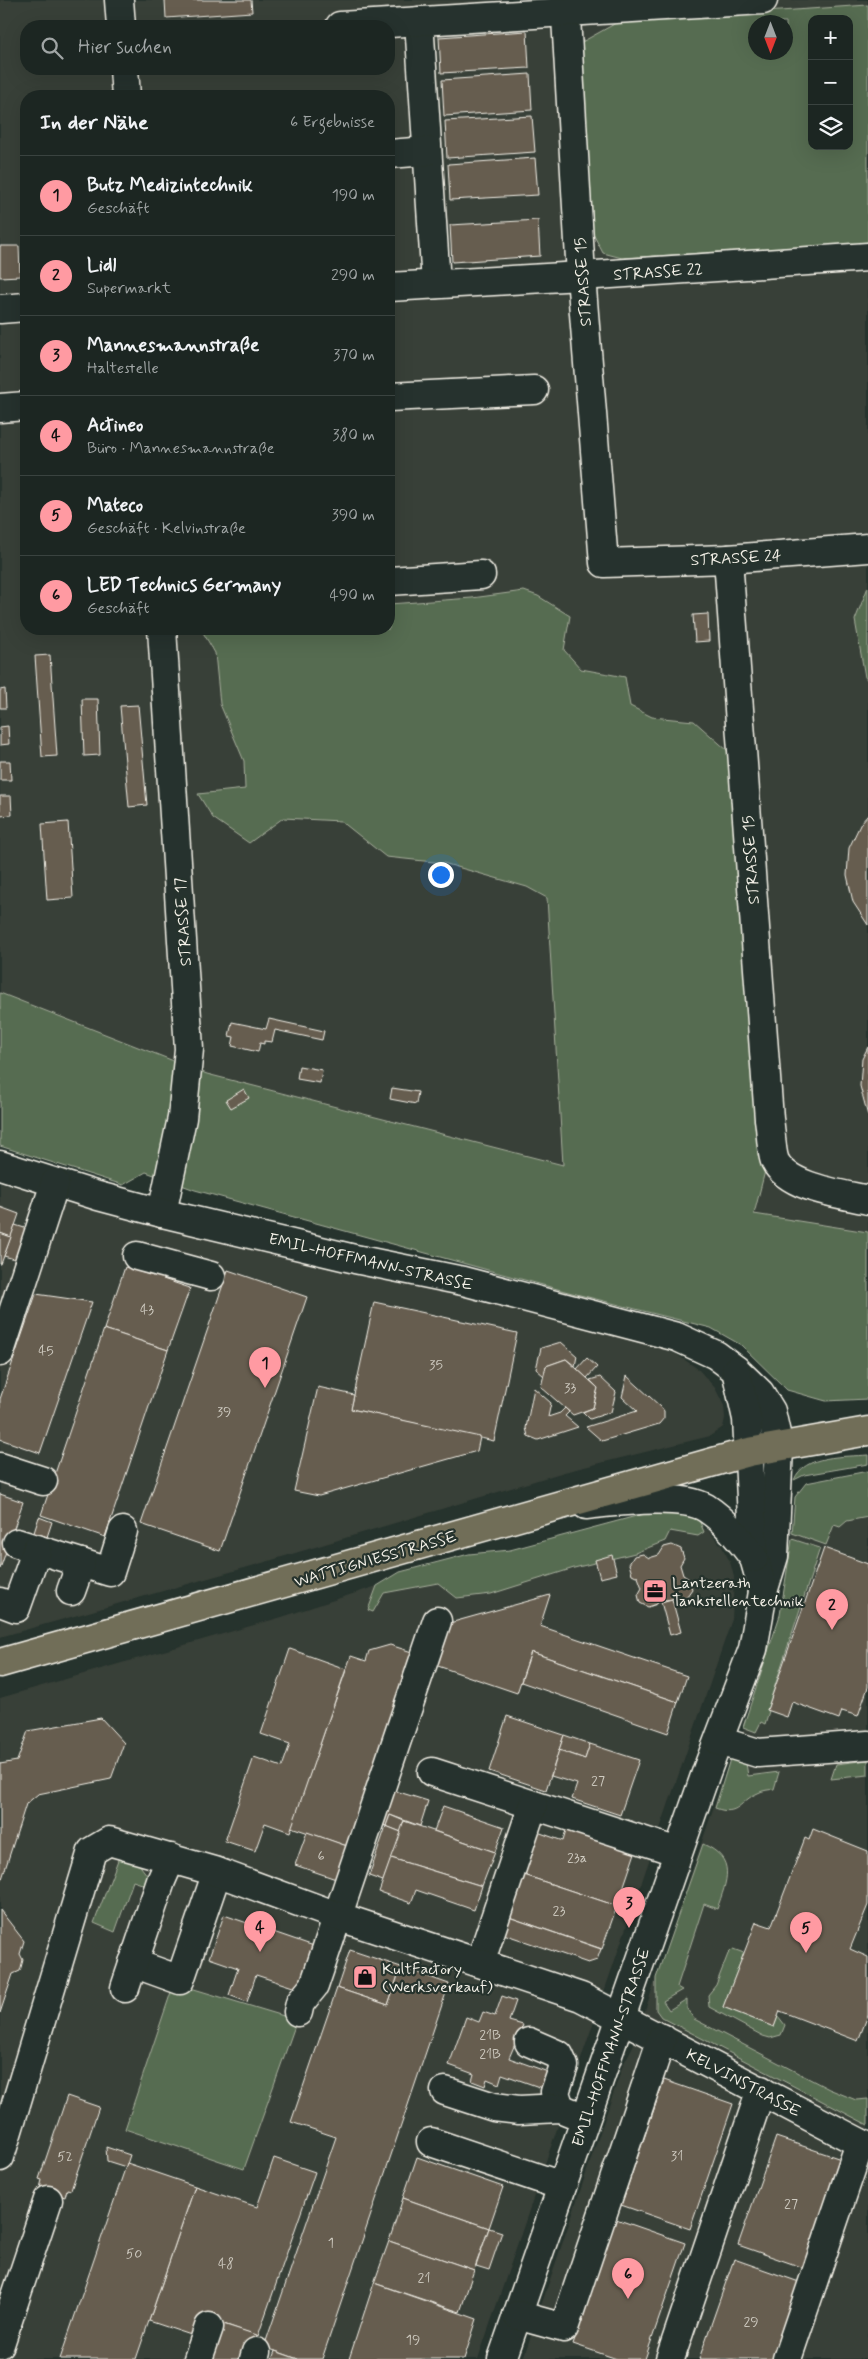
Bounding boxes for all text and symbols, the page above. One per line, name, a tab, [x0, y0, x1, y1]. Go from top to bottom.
north arrow	[748, 15, 793, 60]
map controls	[808, 15, 853, 150]
button: +	[808, 15, 853, 60]
search box	[20, 20, 395, 75]
icon: search	[38, 34, 66, 62]
text: Hier suchen	[78, 35, 172, 60]
button: −	[808, 60, 853, 105]
button: layers	[808, 105, 853, 150]
text: In der Nähe	[40, 109, 148, 137]
text: 6 Ergebnisse	[290, 112, 375, 133]
text: Butz Medizintechnik	[87, 173, 253, 198]
text: 1	[52, 185, 60, 206]
text: 190 m	[332, 185, 375, 206]
text: Geschäft	[87, 198, 149, 219]
street label: STRASSE 15	[570, 237, 597, 327]
text: Lidl	[87, 253, 116, 278]
street label: STRASSE 22	[613, 259, 704, 286]
text: 2	[52, 265, 60, 286]
text: 290 m	[331, 265, 375, 286]
text: Supermarkt	[87, 278, 171, 299]
text: Mannesmannstraße	[87, 333, 259, 358]
text: 3	[52, 345, 60, 366]
text: 370 m	[333, 345, 375, 366]
text: Haltestelle	[87, 358, 159, 379]
text: Actineo	[87, 413, 143, 438]
text: 4	[51, 425, 61, 446]
text: 380 m	[332, 425, 375, 446]
text: Büro · Mannesmannstraße	[87, 438, 275, 459]
text: Mateco	[87, 493, 143, 518]
text: 5	[51, 505, 61, 526]
text: 390 m	[332, 505, 375, 526]
text: Geschäft · Kelvinstraße	[87, 518, 246, 539]
street label: STRASSE 24	[690, 546, 782, 571]
text: LED Technics Germany	[87, 573, 281, 598]
text: 6	[52, 585, 60, 606]
text: 490 m	[329, 585, 375, 606]
text: Geschäft	[87, 598, 149, 619]
street label: STRASSE 15	[738, 815, 765, 905]
your location	[428, 862, 454, 888]
street label: STRASSE 17	[170, 877, 197, 967]
street label: EMIL-HOFFMANN-STRASSE	[266, 1229, 475, 1296]
house number: 43	[140, 1301, 154, 1319]
house number: 45	[38, 1342, 54, 1360]
pin: 1	[249, 1347, 281, 1388]
house number: 35	[429, 1356, 443, 1374]
house number: 33	[564, 1379, 576, 1397]
house number: 39	[217, 1403, 231, 1421]
street label: WATTIGNIESSTRASSE	[292, 1526, 459, 1593]
place label: Lantzerath Tankstellentechnik	[672, 1573, 804, 1612]
office icon: Lantzerath Tankstellentechnik	[642, 1578, 668, 1604]
pin: 2	[816, 1589, 848, 1630]
house number: 27	[591, 1772, 605, 1790]
house number: 6	[317, 1847, 325, 1865]
house number: 23a	[567, 1849, 587, 1867]
pin: 3	[613, 1887, 645, 1928]
house number: 23	[553, 1902, 565, 1920]
pin: 4	[244, 1911, 276, 1952]
pin: 5	[790, 1912, 822, 1953]
street label: EMIL-HOFFMANN-STRASSE	[567, 1945, 655, 2150]
place label: KultFactory (Werksverkauf)	[382, 1959, 493, 1998]
shop icon: KultFactory (Werksverkauf)	[352, 1964, 378, 1990]
house number: 21B	[479, 2026, 501, 2044]
street label: KELVINSTRASSE	[682, 2044, 804, 2122]
house number: 21B	[479, 2045, 501, 2063]
house number: 31	[671, 2147, 683, 2165]
house number: 52	[57, 2148, 73, 2166]
house number: 27	[784, 2195, 798, 2213]
house number: 1	[328, 2234, 334, 2252]
house number: 50	[126, 2245, 142, 2263]
house number: 48	[218, 2255, 234, 2273]
pin: 6	[612, 2258, 644, 2299]
house number: 21	[418, 2269, 430, 2287]
house number: 29	[743, 2313, 759, 2331]
house number: 19	[406, 2331, 420, 2349]

